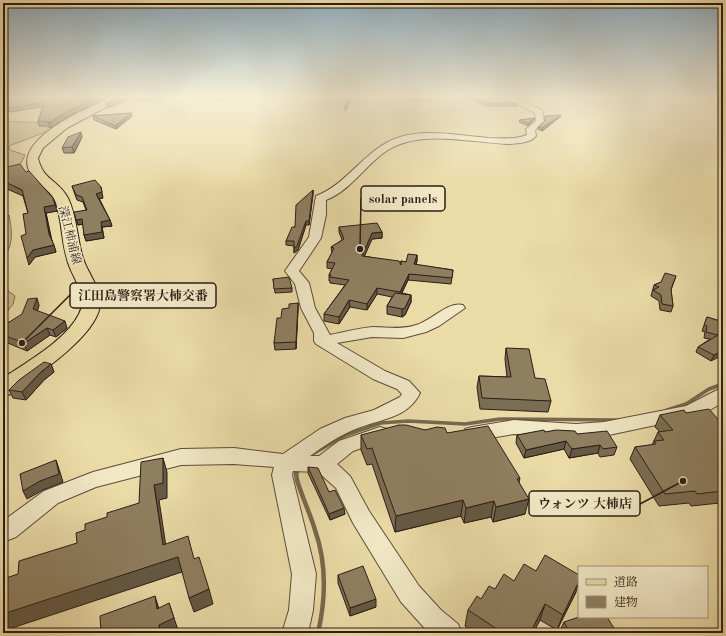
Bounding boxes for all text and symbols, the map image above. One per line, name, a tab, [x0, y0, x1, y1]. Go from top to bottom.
callout: solar panels	[361, 186, 445, 211]
text: solar panels	[369, 193, 438, 206]
street label: 深江柿浦線	[56, 204, 84, 266]
callout: 江田島警察署大柿交番	[70, 283, 216, 308]
text: 江田島警察署大柿交番	[78, 288, 208, 303]
callout: ウォンツ 大柿店	[529, 491, 640, 516]
text: ウォンツ 大柿店	[538, 496, 632, 511]
legend	[578, 566, 708, 618]
text: 道路	[614, 575, 638, 589]
text: 建物	[614, 595, 638, 609]

